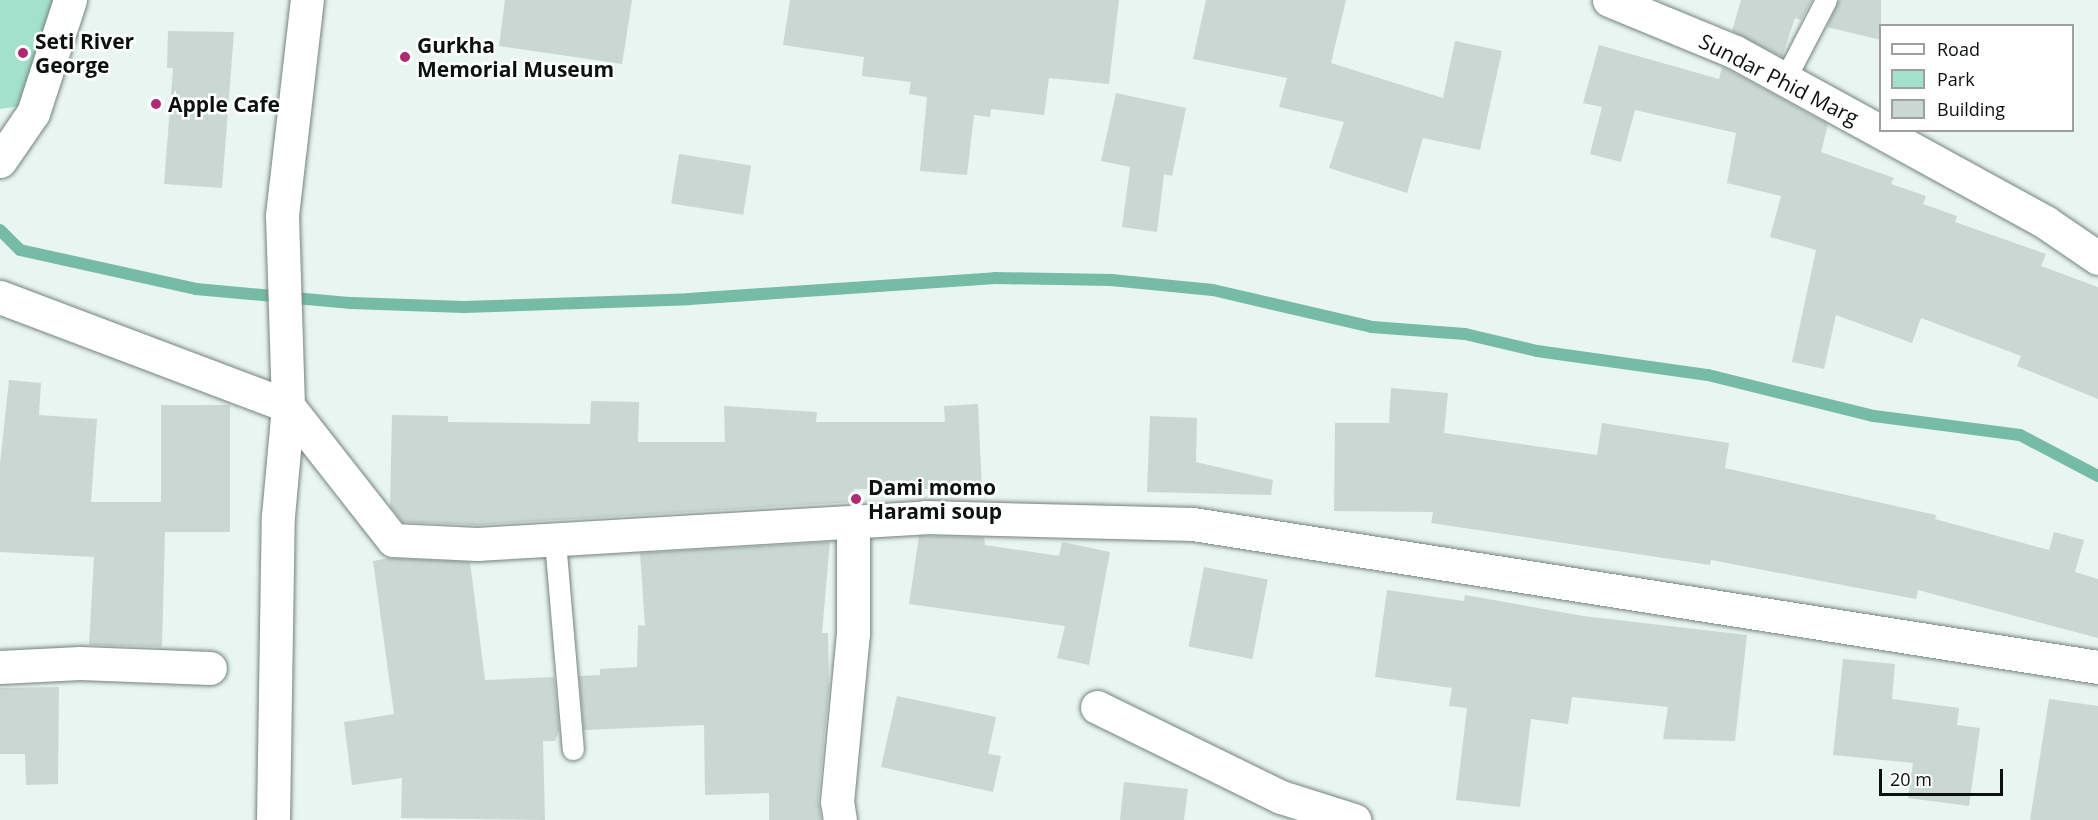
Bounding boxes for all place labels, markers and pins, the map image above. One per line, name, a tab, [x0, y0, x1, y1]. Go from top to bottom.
place label: Seti River George	[35, 28, 134, 78]
place label: Gurkha Memorial Museum	[417, 32, 614, 82]
marker: Seti River George	[16, 46, 30, 60]
marker: Gurkha Memorial Museum	[398, 50, 412, 64]
place label: Apple Cafe	[168, 91, 280, 117]
marker: Apple Cafe	[149, 97, 163, 111]
place label: Dami momo Harami soup	[868, 474, 1002, 524]
marker: Dami momo Harami soup	[849, 492, 863, 506]

